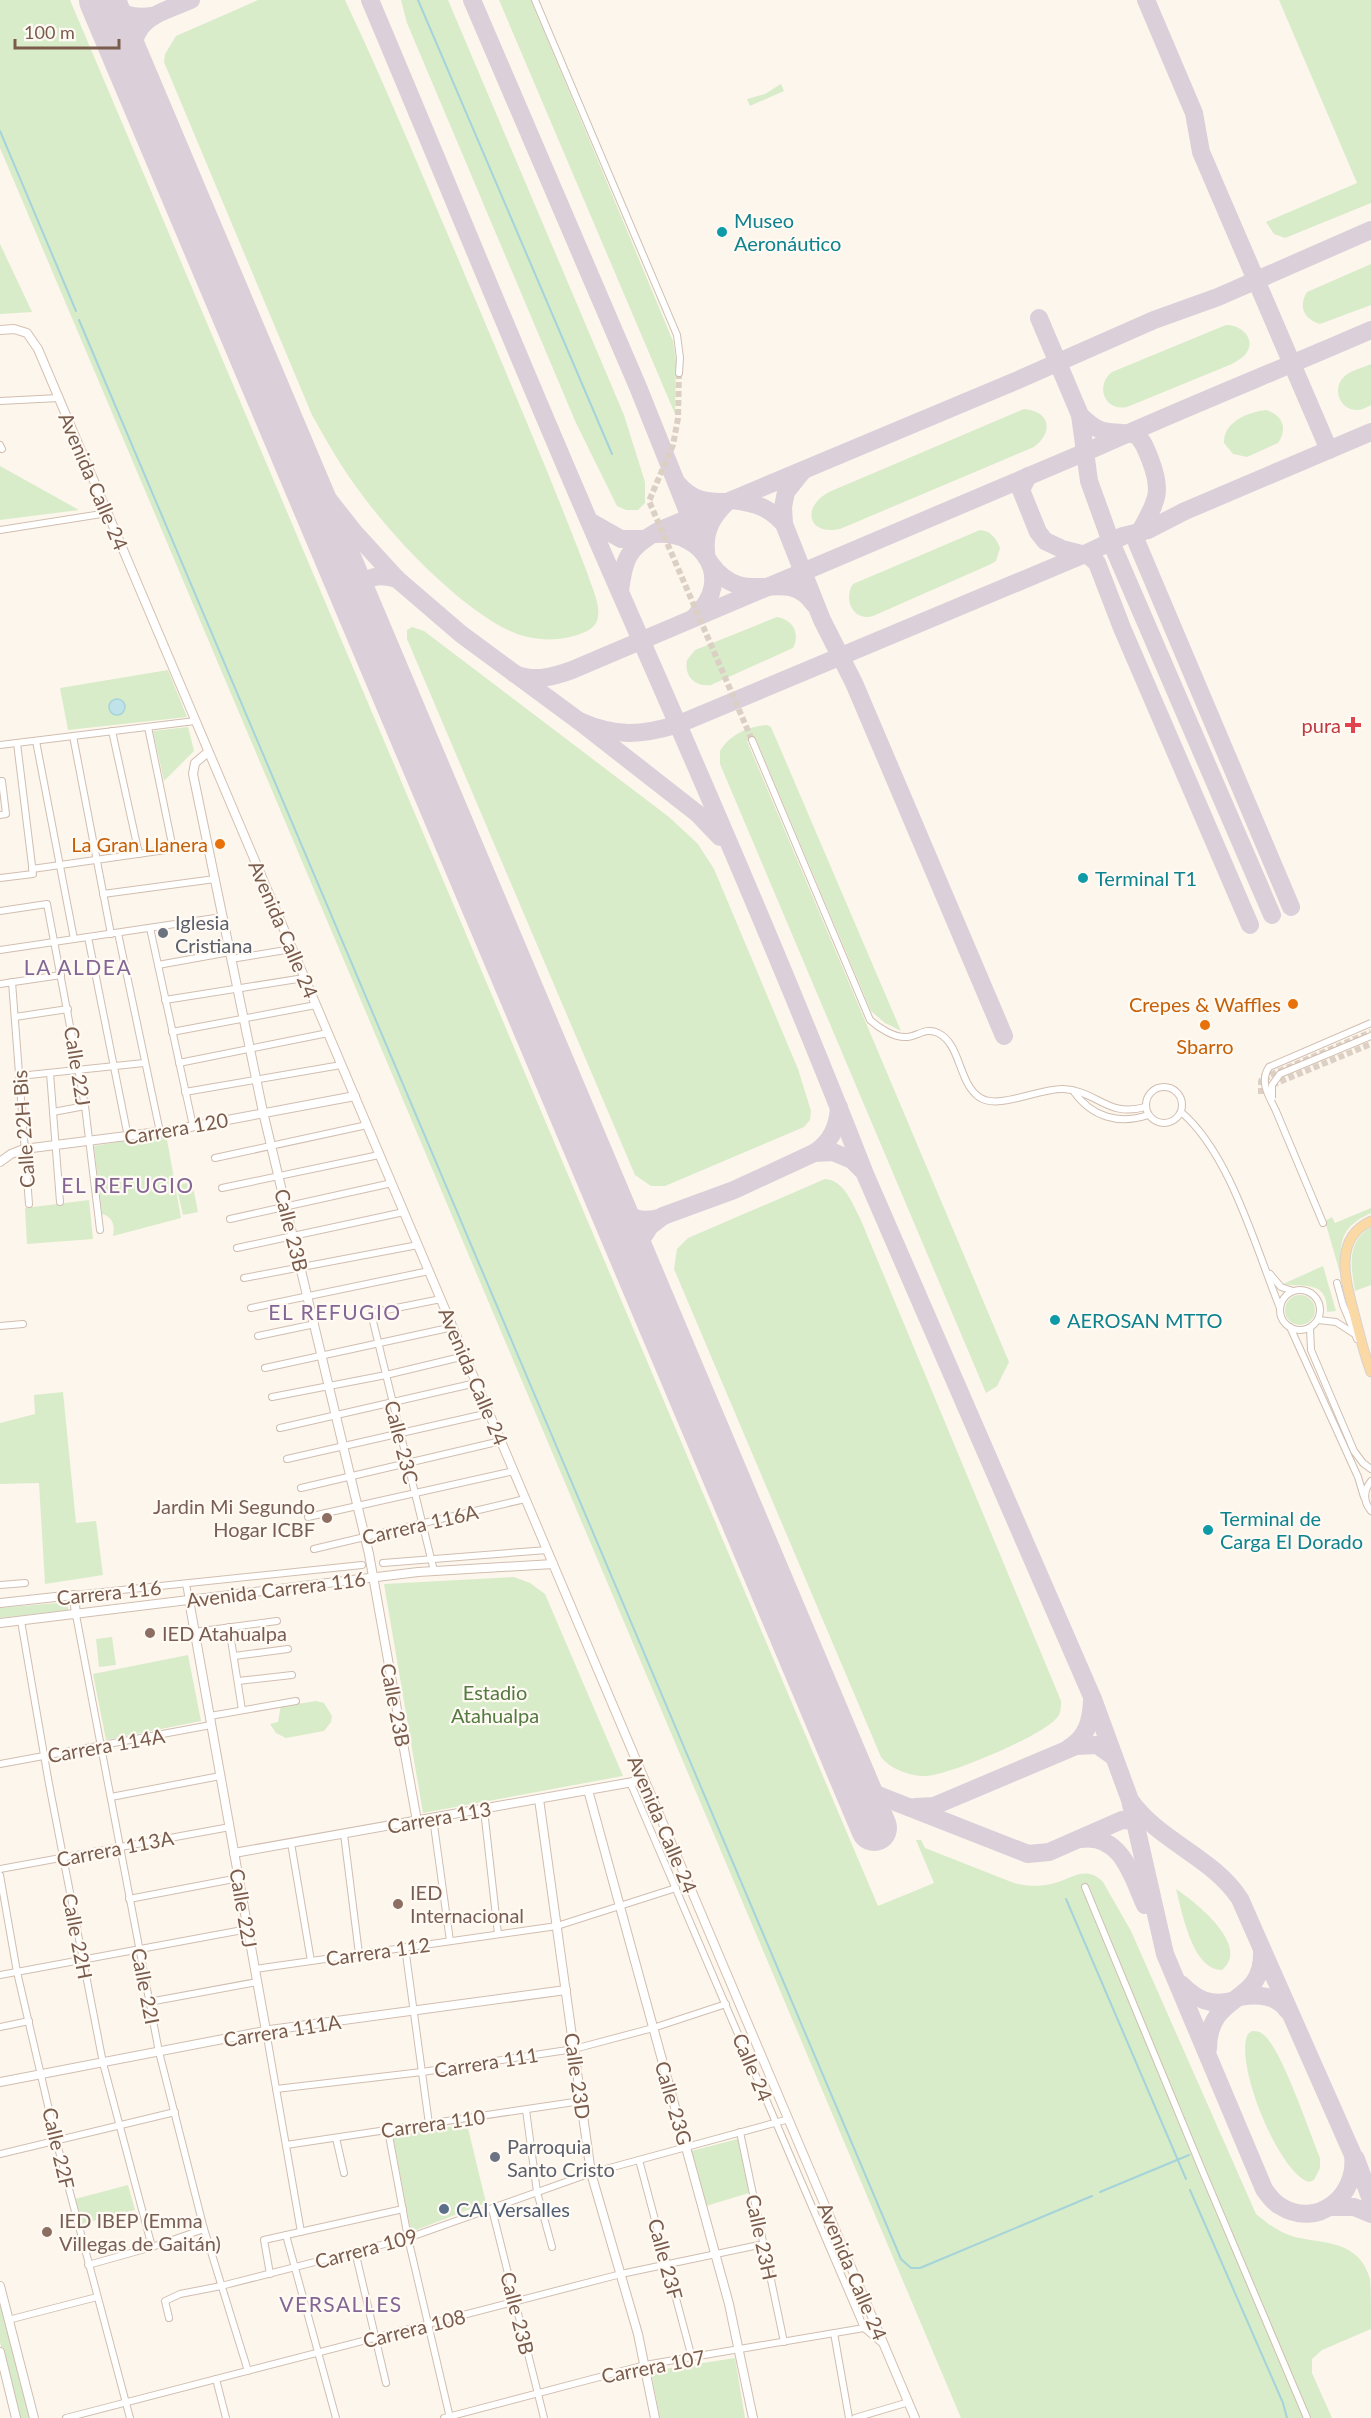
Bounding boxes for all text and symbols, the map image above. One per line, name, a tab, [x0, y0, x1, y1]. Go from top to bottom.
scale bar	[15, 12, 118, 50]
text: 100 m	[24, 21, 75, 43]
place label: Museo Aeronáutico	[734, 208, 841, 255]
marker: Museo Aeronáutico	[715, 225, 729, 239]
street label: Avenida Calle 24	[54, 409, 134, 554]
place label: pura	[1302, 713, 1341, 737]
marker: pura	[1346, 718, 1360, 732]
place label: La Gran Llanera	[71, 832, 208, 856]
marker: La Gran Llanera	[213, 837, 227, 851]
street label: Avenida Calle 24	[244, 857, 324, 1002]
place label: Terminal T1	[1095, 866, 1197, 890]
marker: Terminal T1	[1076, 871, 1090, 885]
place label: Iglesia Cristiana	[175, 910, 252, 957]
marker: Iglesia Cristiana	[156, 926, 170, 940]
district label: LA ALDEA	[24, 954, 132, 979]
place label: Crepes & Waffles	[1129, 992, 1281, 1016]
marker: Crepes & Waffles	[1286, 997, 1300, 1011]
marker: Sbarro	[1198, 1018, 1212, 1032]
street label: Calle 22J	[60, 1025, 96, 1107]
place label: Sbarro	[1176, 1034, 1234, 1058]
street label: Calle 22H Bis	[7, 1069, 39, 1189]
street label: Carrera 120	[122, 1107, 230, 1149]
district label: EL REFUGIO	[61, 1172, 195, 1197]
street label: Calle 23B	[270, 1186, 314, 1274]
district label: EL REFUGIO	[268, 1299, 402, 1324]
street label: Avenida Calle 24	[434, 1304, 514, 1449]
place label: AEROSAN MTTO	[1067, 1308, 1223, 1332]
marker: AEROSAN MTTO	[1048, 1313, 1062, 1327]
street label: Calle 23C	[380, 1398, 424, 1486]
place label: Jardin Mi Segundo Hogar ICBF	[153, 1494, 315, 1541]
street label: Carrera 116A	[360, 1499, 481, 1549]
place label: Terminal de Carga El Dorado	[1220, 1506, 1363, 1553]
marker: Jardin Mi Segundo Hogar ICBF	[320, 1511, 334, 1525]
marker: Terminal de Carga El Dorado	[1201, 1523, 1215, 1537]
street label: Avenida Carrera 116	[185, 1566, 367, 1612]
street label: Carrera 116	[56, 1575, 162, 1609]
place label: IED Atahualpa	[162, 1621, 287, 1645]
marker: IED Atahualpa	[143, 1626, 157, 1640]
street label: Calle 23B	[376, 1661, 416, 1749]
park label: Estadio Atahualpa	[451, 1680, 539, 1727]
street label: Carrera 114A	[46, 1723, 167, 1767]
street label: Avenida Calle 24	[623, 1752, 703, 1897]
street label: Carrera 113	[385, 1796, 493, 1838]
street label: Carrera 113A	[55, 1825, 176, 1871]
street label: Calle 22J	[225, 1866, 263, 1950]
place label: IED Internacional	[410, 1880, 524, 1927]
street label: Calle 22H	[58, 1891, 98, 1981]
marker: IED Internacional	[391, 1897, 405, 1911]
street label: Carrera 112	[324, 1932, 432, 1970]
street label: Calle 22I	[127, 1946, 165, 2026]
street label: Carrera 111A	[222, 2009, 343, 2051]
street label: Calle 24	[728, 2029, 778, 2105]
street label: Calle 23D	[560, 2031, 596, 2121]
street label: Carrera 111	[432, 2042, 540, 2082]
street label: Calle 23G	[651, 2058, 697, 2148]
street label: Carrera 110	[379, 2104, 487, 2142]
street label: Calle 22F	[38, 2105, 80, 2191]
place label: Parroquia Santo Cristo	[507, 2134, 615, 2181]
marker: Parroquia Santo Cristo	[488, 2150, 502, 2164]
street label: Calle 23H	[741, 2192, 783, 2282]
place label: CAI Versalles	[456, 2197, 570, 2221]
street label: Avenida Calle 24	[813, 2199, 893, 2344]
marker: CAI Versalles	[437, 2202, 451, 2216]
place label: IED IBEP (Emma Villegas de Gaitán)	[59, 2208, 221, 2255]
street label: Calle 23F	[644, 2216, 688, 2302]
street label: Carrera 109	[312, 2223, 420, 2273]
marker: IED IBEP (Emma Villegas de Gaitán)	[40, 2225, 54, 2239]
street label: Calle 23B	[496, 2269, 540, 2357]
district label: VERSALLES	[279, 2291, 403, 2316]
street label: Carrera 108	[360, 2304, 468, 2352]
street label: Carrera 107	[599, 2344, 707, 2388]

